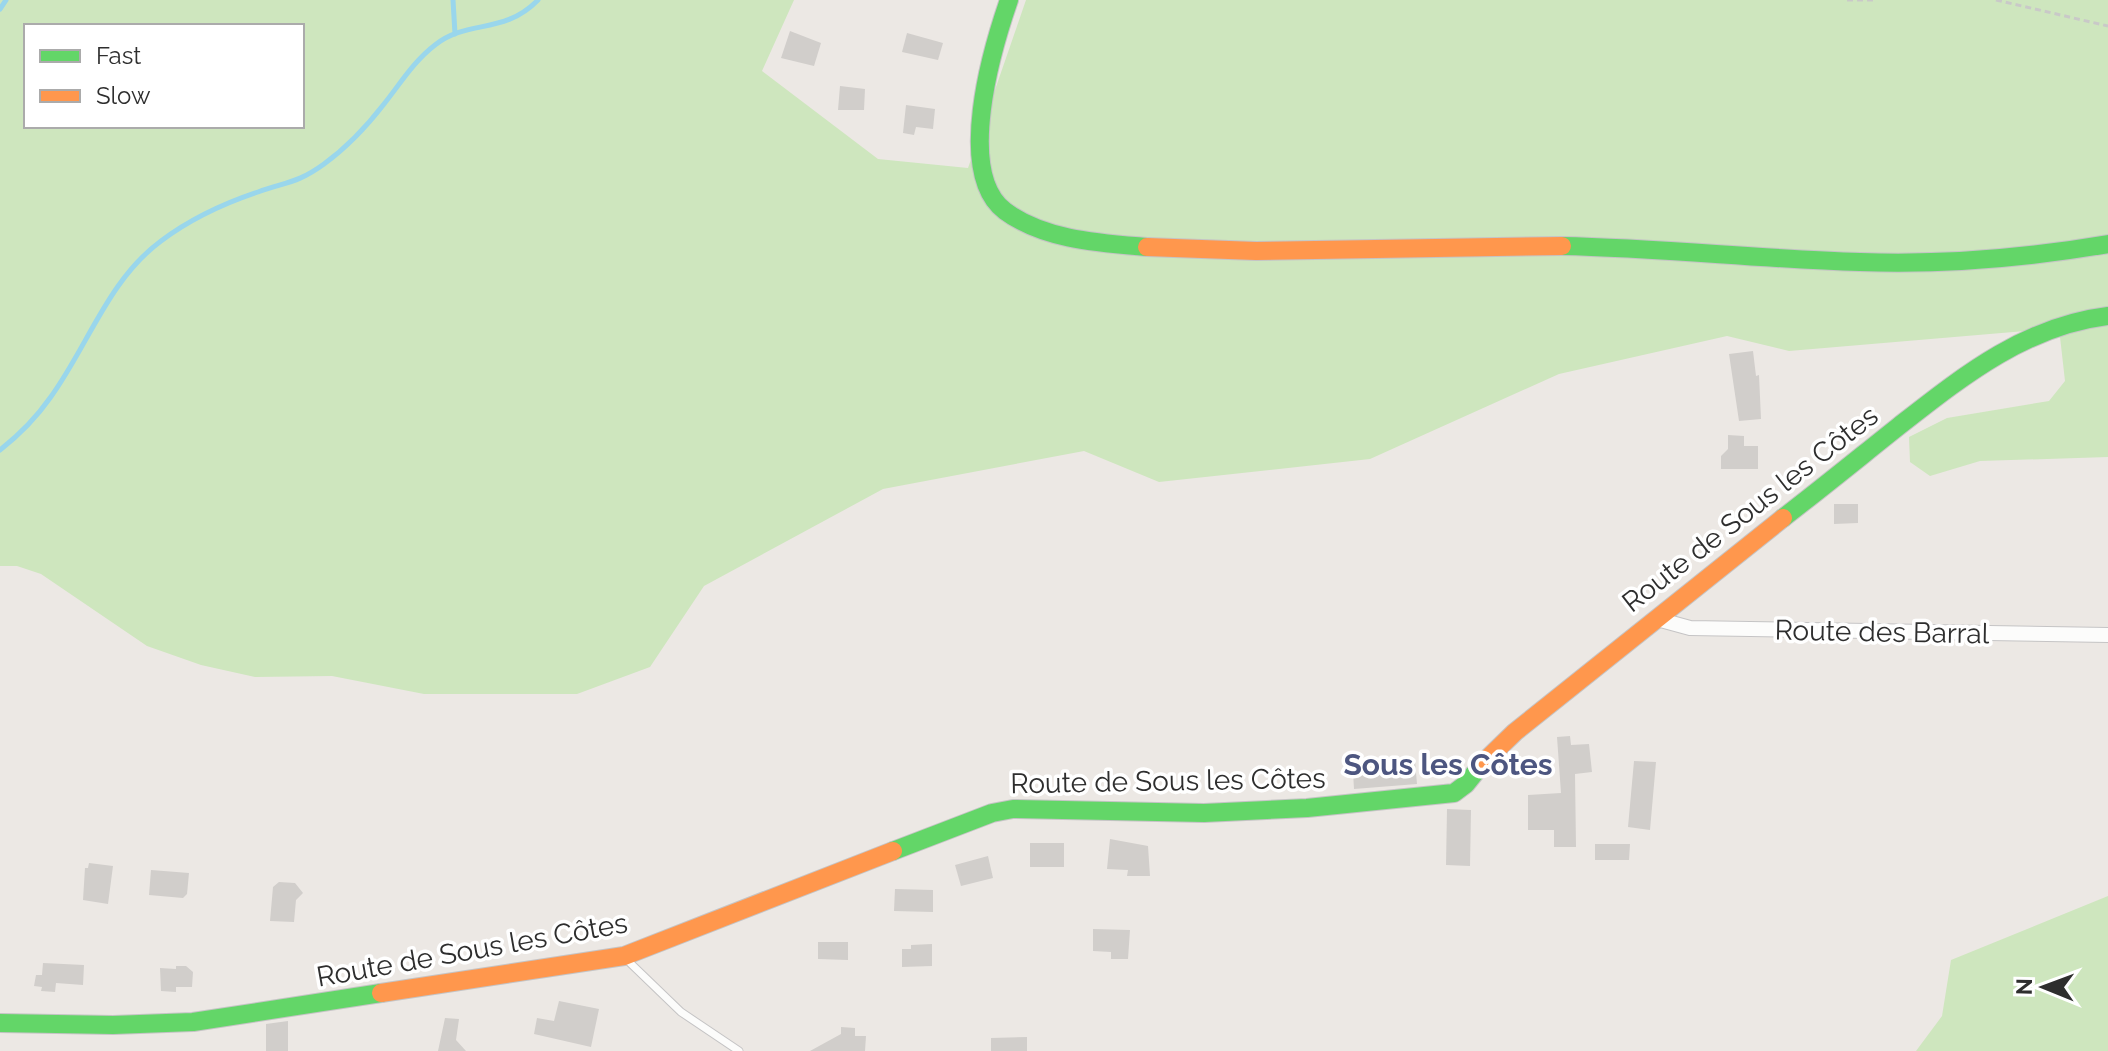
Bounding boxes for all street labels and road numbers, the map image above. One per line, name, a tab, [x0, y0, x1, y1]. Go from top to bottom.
street label: Route de Sous les Côtes	[1616, 399, 1884, 619]
street label: Route des Barral	[1774, 614, 1990, 650]
street label: Route de Sous les Côtes	[1010, 762, 1326, 800]
street label: Route de Sous les Côtes	[314, 906, 630, 994]

